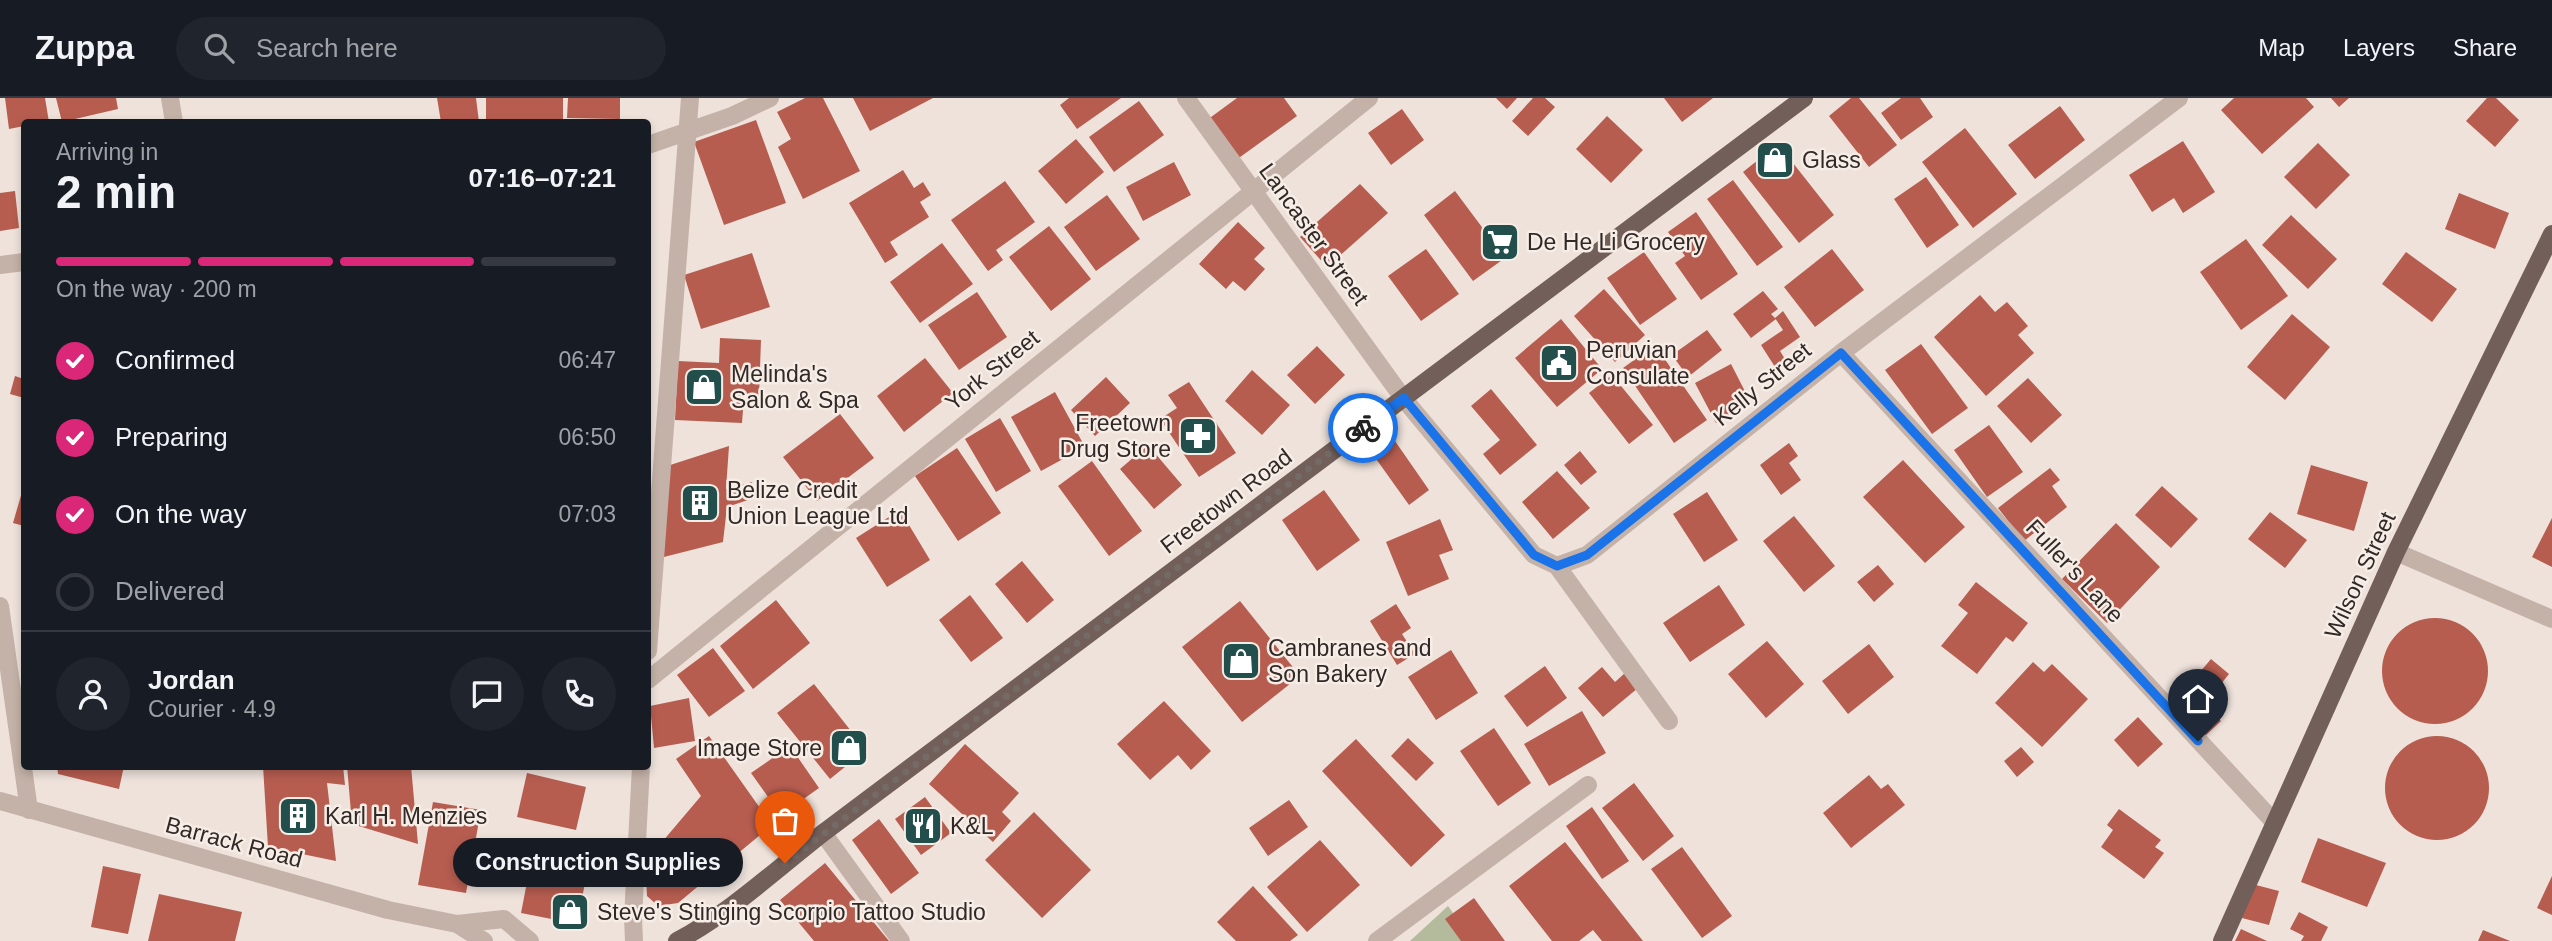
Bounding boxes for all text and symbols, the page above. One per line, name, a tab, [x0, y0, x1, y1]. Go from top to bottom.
search box	[176, 17, 666, 80]
text: Zuppa	[35, 29, 134, 66]
icon: search	[200, 29, 238, 67]
text: Search here	[256, 33, 398, 63]
text: Map	[2258, 34, 2305, 61]
text: Layers	[2343, 34, 2415, 61]
text: Share	[2453, 34, 2517, 61]
text: Arriving in	[56, 139, 158, 165]
shop icon: Glass	[1754, 139, 1796, 181]
place label: Glass	[1802, 147, 1861, 173]
street label: Lancaster Street	[1254, 158, 1374, 310]
text: 07:16–07:21	[469, 163, 616, 193]
text: 2 min	[56, 166, 176, 218]
supermarket icon: De He Li Grocery	[1479, 221, 1521, 263]
place label: De He Li Grocery	[1527, 229, 1705, 255]
text: On the way · 200 m	[56, 276, 257, 302]
street label: York Street	[940, 324, 1045, 416]
place label: Peruvian Consulate	[1586, 337, 1690, 389]
street label: Kelly Street	[1708, 337, 1816, 431]
icon: check	[56, 342, 94, 380]
public building icon: Peruvian Consulate	[1538, 342, 1580, 384]
text: Confirmed	[115, 345, 235, 375]
text: 06:47	[558, 347, 616, 373]
place label: Melinda's Salon & Spa	[731, 361, 859, 413]
shop icon: Melinda's Salon & Spa	[683, 366, 725, 408]
courier	[1328, 393, 1398, 463]
icon: bike	[1344, 409, 1382, 447]
place label: Freetown Drug Store	[1060, 410, 1171, 462]
pharmacy icon: Freetown Drug Store	[1177, 415, 1219, 457]
icon: check	[56, 419, 94, 457]
text: Preparing	[115, 422, 228, 452]
text: 06:50	[558, 424, 616, 450]
street label: Freetown Road	[1155, 443, 1297, 559]
place label: Belize Credit Union League Ltd	[727, 477, 909, 529]
building icon: Belize Credit Union League Ltd	[679, 482, 721, 524]
icon: check	[56, 496, 94, 534]
text: On the way	[115, 499, 247, 529]
text: 07:03	[558, 501, 616, 527]
street label: Wilson Street	[2319, 507, 2401, 642]
street label: Fuller's Lane	[2021, 514, 2129, 628]
text: Delivered	[115, 576, 225, 606]
place label: Cambranes and Son Bakery	[1268, 635, 1432, 687]
shop icon: Cambranes and Son Bakery	[1220, 640, 1262, 682]
button: person	[56, 657, 130, 731]
button: chat	[450, 657, 524, 731]
button: phone	[542, 657, 616, 731]
text: Jordan	[148, 665, 235, 695]
pin	[2168, 669, 2228, 741]
icon: home	[2179, 680, 2217, 718]
text: Courier · 4.9	[148, 696, 276, 722]
shop icon: Image Store	[828, 727, 870, 769]
place label: Image Store	[697, 735, 822, 761]
pin	[755, 791, 815, 863]
building icon: Karl H. Menzies	[277, 795, 319, 837]
icon: bag	[766, 802, 804, 840]
place label: Karl H. Menzies	[325, 803, 487, 829]
restaurant icon: K&L	[902, 805, 944, 847]
street label: Barrack Road	[163, 811, 305, 873]
place label: K&L	[950, 813, 994, 839]
callout: Construction Supplies	[452, 838, 743, 888]
text: Construction Supplies	[475, 849, 721, 875]
shop icon: Steve's Stinging Scorpio Tattoo Studio	[549, 891, 591, 933]
place label: Steve's Stinging Scorpio Tattoo Studio	[597, 899, 986, 925]

